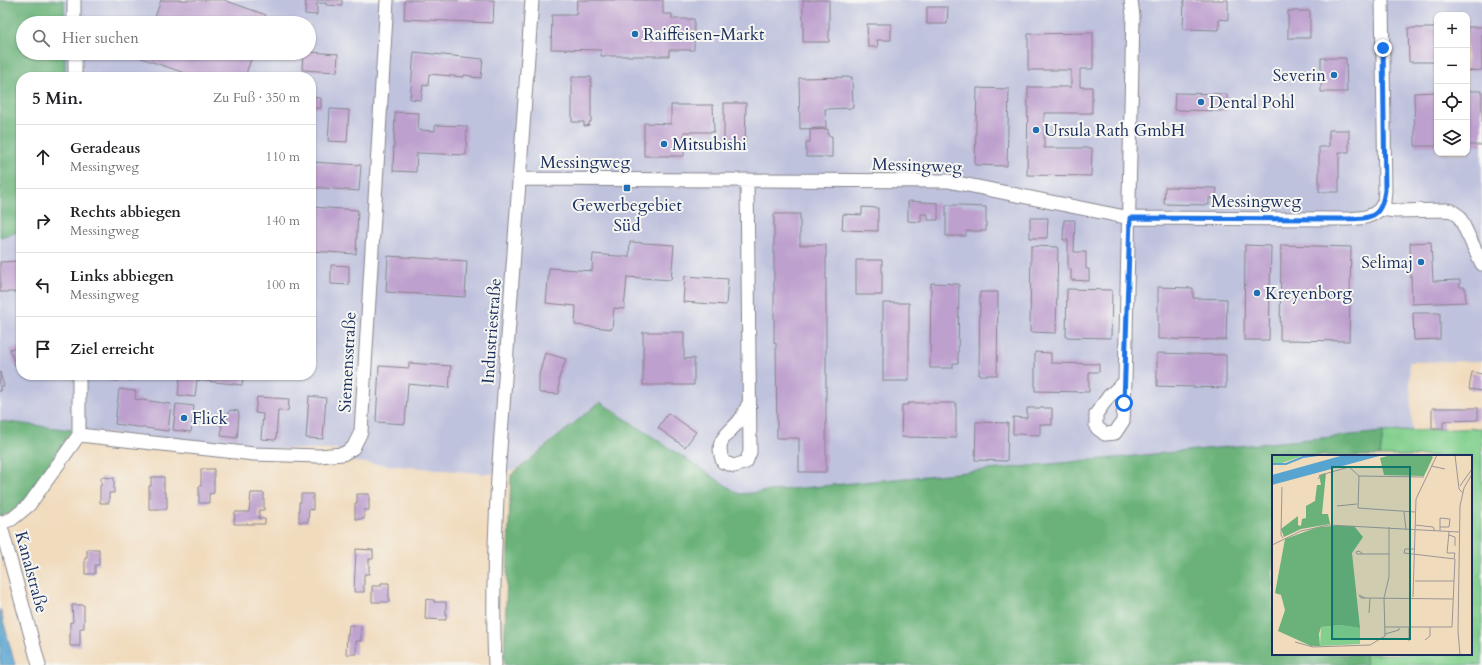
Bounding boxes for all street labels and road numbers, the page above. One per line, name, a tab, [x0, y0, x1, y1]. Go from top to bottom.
street label: Messingweg	[540, 151, 630, 174]
street label: Messingweg	[872, 152, 963, 179]
street label: Messingweg	[1211, 190, 1301, 213]
street label: Industriestraße	[476, 277, 507, 385]
street label: Siemensstraße	[333, 311, 362, 413]
street label: Kanalstraße	[10, 529, 53, 616]

